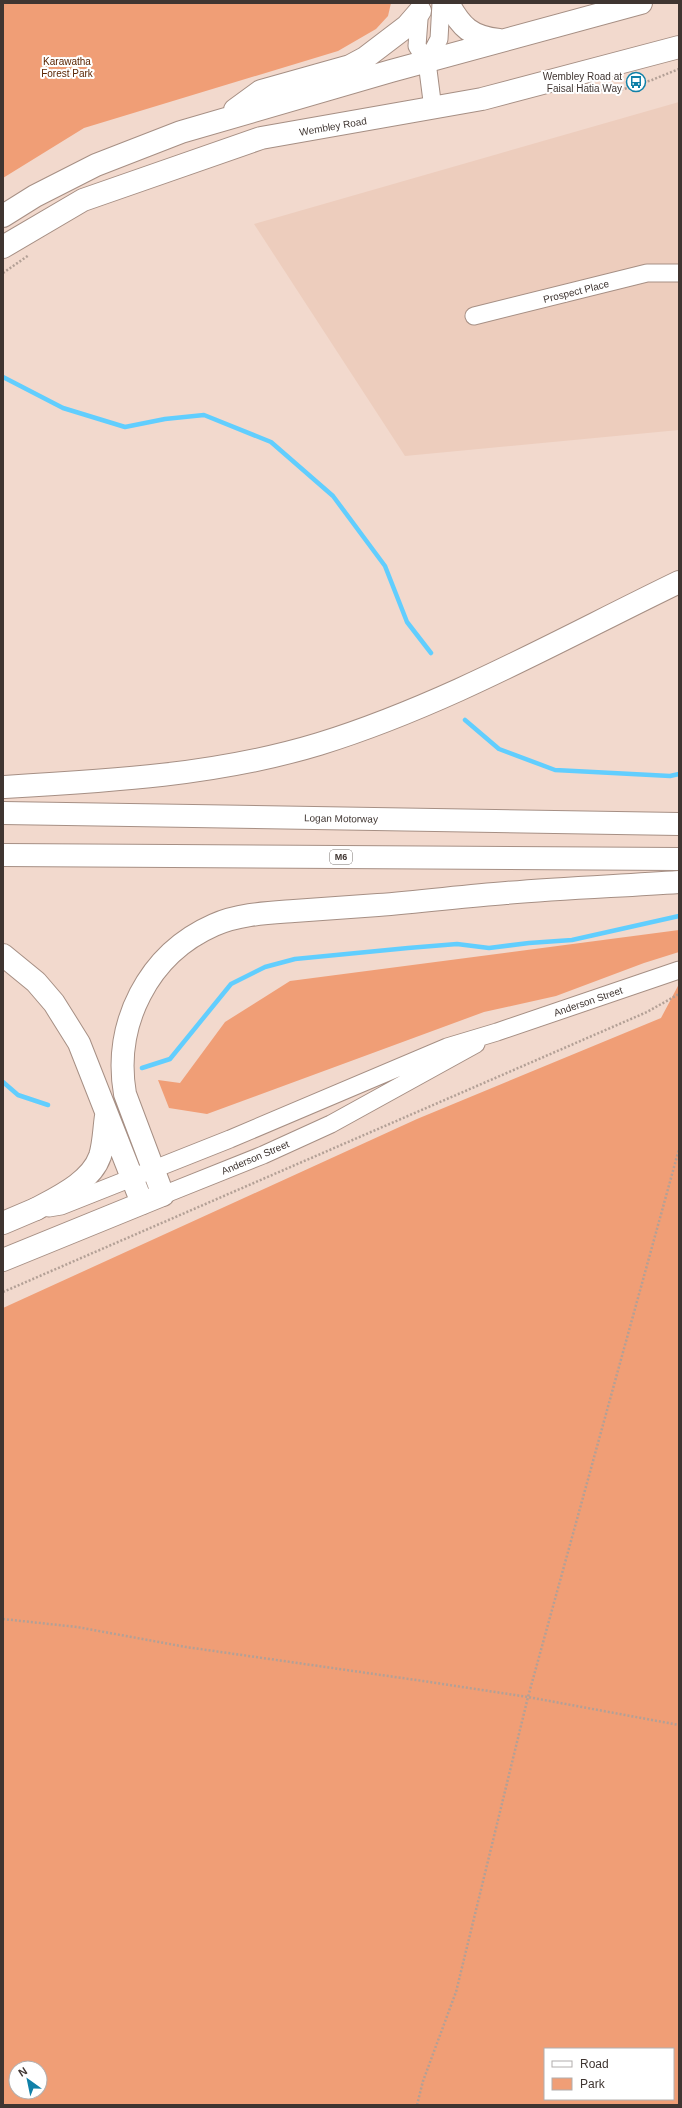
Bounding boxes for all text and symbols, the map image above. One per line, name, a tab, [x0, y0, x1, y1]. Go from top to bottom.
park label: Karawatha Forest Park	[41, 56, 94, 79]
place label: Wembley Road at Faisal Hatia Way	[543, 71, 622, 94]
bus stop icon: Wembley Road at Faisal Hatia Way	[625, 71, 647, 93]
street label: Wembley Road	[299, 115, 368, 138]
street label: Prospect Place	[542, 278, 611, 305]
street label: Logan Motorway	[304, 812, 378, 825]
road number: M6	[330, 850, 352, 864]
street label: Anderson Street	[552, 984, 624, 1018]
street label: Anderson Street	[220, 1138, 291, 1177]
legend	[544, 2048, 674, 2100]
text: Road	[580, 2057, 609, 2071]
north arrow	[8, 2060, 48, 2100]
text: N	[16, 2064, 29, 2079]
text: Park	[580, 2077, 606, 2091]

